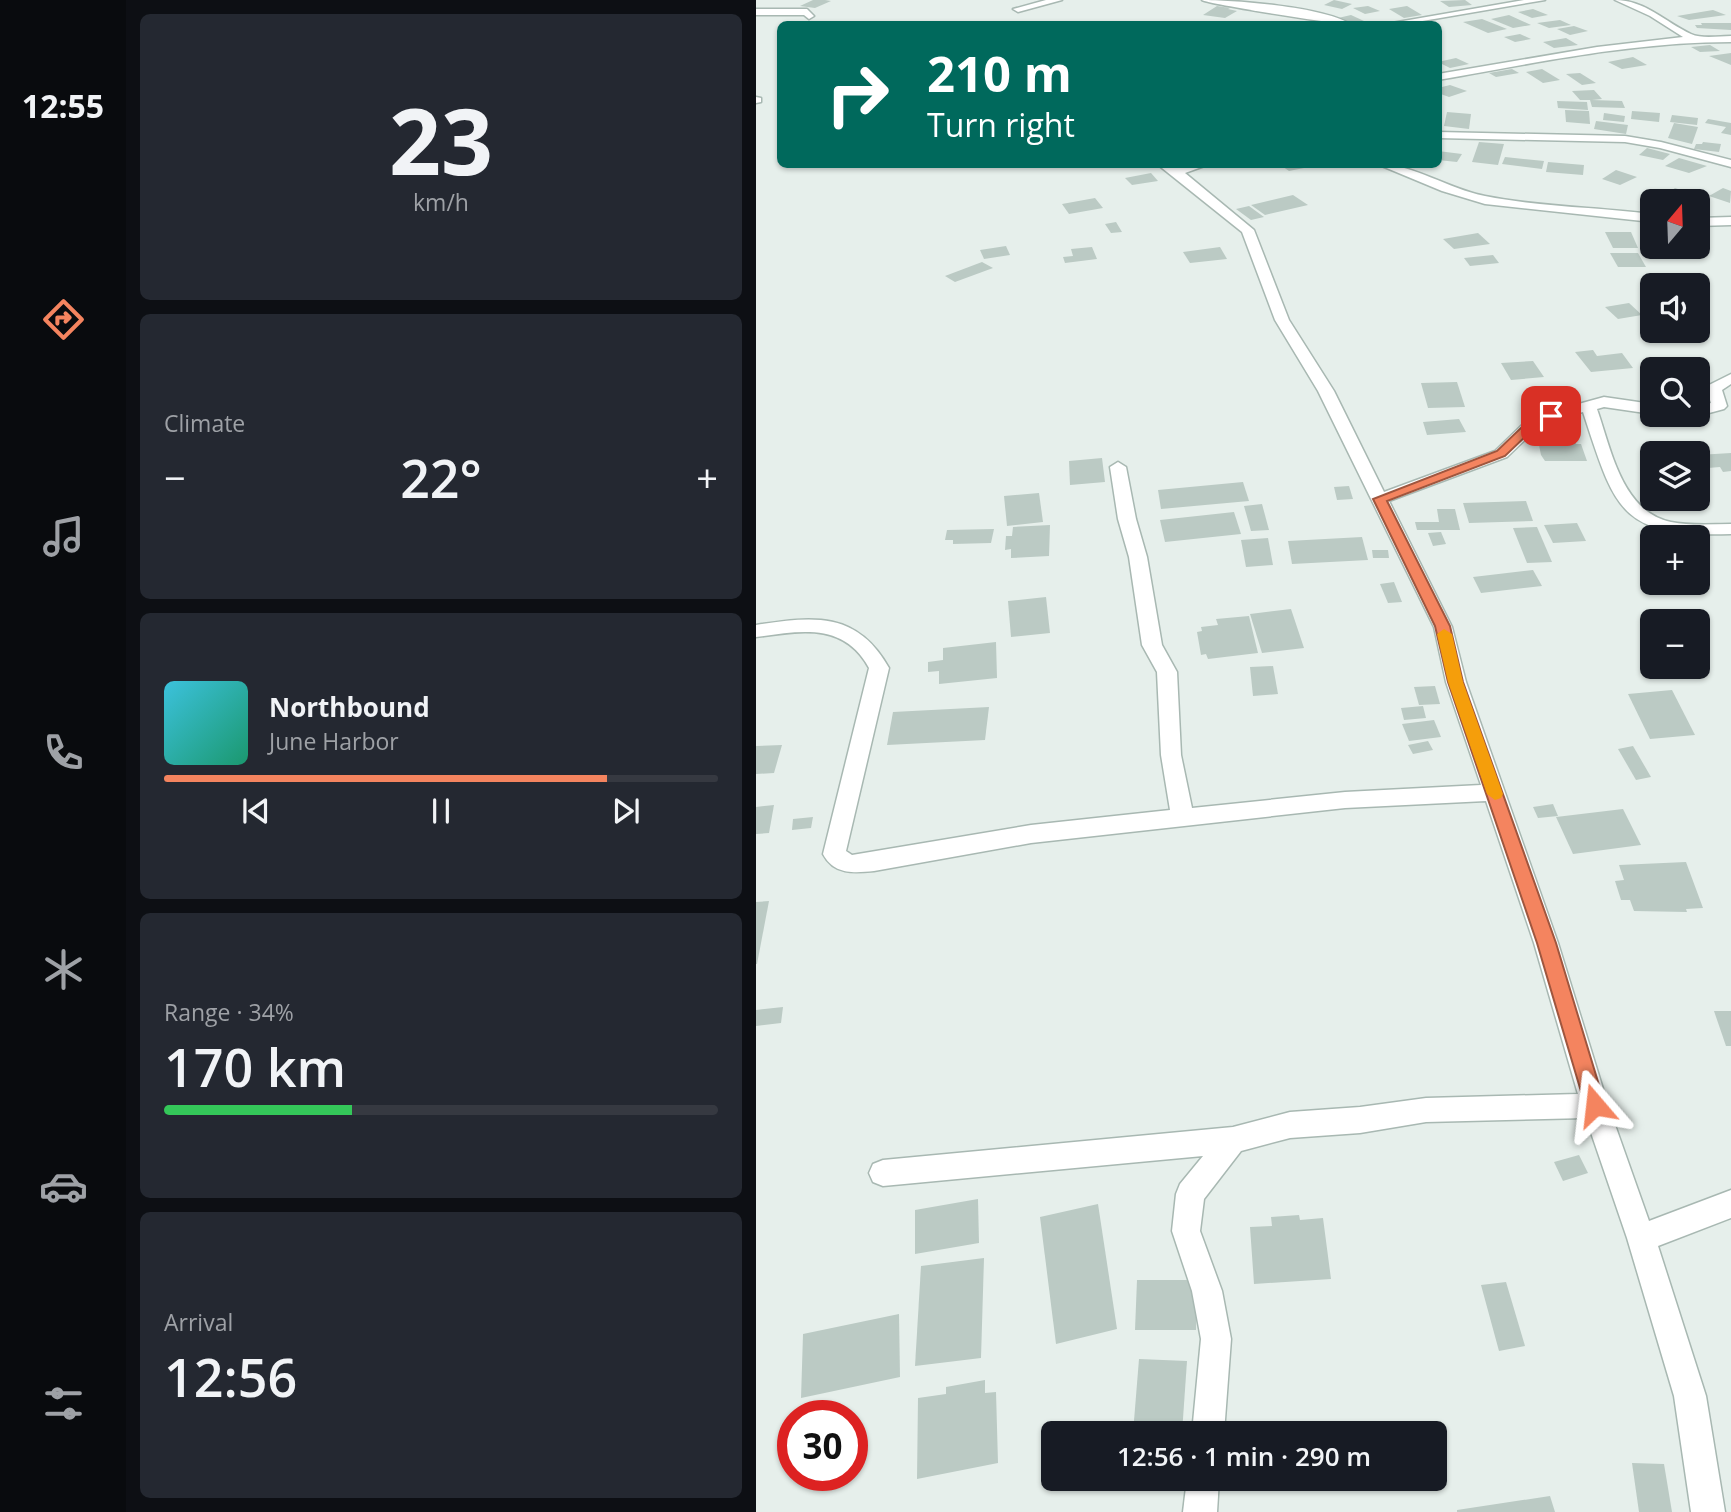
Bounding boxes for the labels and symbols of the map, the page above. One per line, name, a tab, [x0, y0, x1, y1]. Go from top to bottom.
north arrow	[1640, 189, 1710, 259]
pin	[1521, 386, 1581, 446]
position arrow	[1558, 1068, 1632, 1142]
speed limit sign: 30	[777, 1400, 868, 1491]

